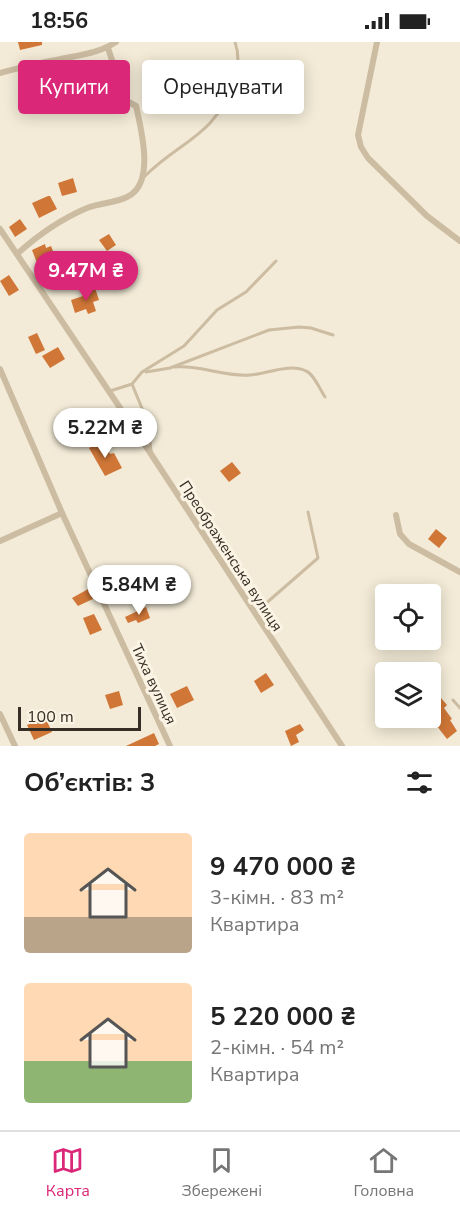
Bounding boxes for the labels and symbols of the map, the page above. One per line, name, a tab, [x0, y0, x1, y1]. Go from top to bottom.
pin: 9.47M ₴	[31, 251, 141, 302]
pin: 5.22M ₴	[50, 408, 160, 459]
street label: Преображенська вулиця	[175, 477, 287, 635]
pin: 5.84M ₴	[84, 565, 194, 616]
street label: Тиха вулиця	[127, 641, 181, 727]
scale bar	[18, 704, 141, 732]

